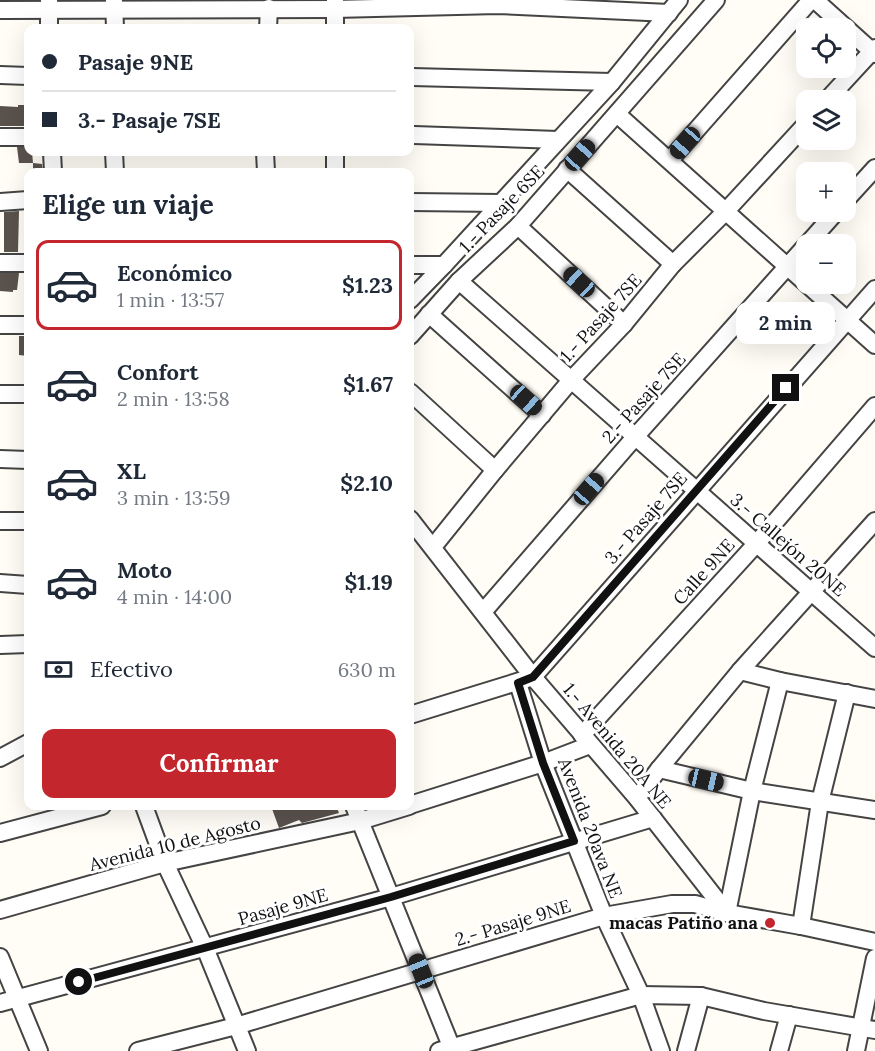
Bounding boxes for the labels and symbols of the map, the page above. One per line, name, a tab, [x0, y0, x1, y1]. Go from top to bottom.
car	[666, 124, 704, 162]
car	[561, 136, 599, 174]
street label: 1.- Pasaje 6SE	[454, 160, 549, 257]
car	[560, 263, 598, 301]
street label: 1.- Pasaje 7SE	[555, 269, 646, 367]
callout: 2 min	[736, 301, 836, 343]
street label: 2.- Pasaje 7SE	[597, 348, 690, 448]
route end	[772, 374, 799, 401]
car	[507, 381, 545, 419]
street label: 3.- Pasaje 7SE	[599, 467, 692, 568]
car	[570, 470, 608, 508]
street label: 3.- Callejón 20NE	[726, 488, 851, 601]
street label: Calle 9NE	[668, 534, 739, 610]
street label: 1.- Avenida 20A NE	[558, 678, 677, 813]
street label: Avenida 20ava NE	[553, 754, 628, 901]
car	[686, 767, 726, 793]
street label: Avenida 10 de Agosto	[86, 811, 263, 876]
street label: Pasaje 9NE	[235, 883, 330, 930]
street label: 2.- Pasaje 9NE	[452, 894, 574, 951]
place label: macas Patiño ana	[609, 911, 759, 934]
marker: macas Patiño ana	[763, 916, 777, 930]
car	[406, 951, 436, 991]
route start	[65, 968, 92, 995]

